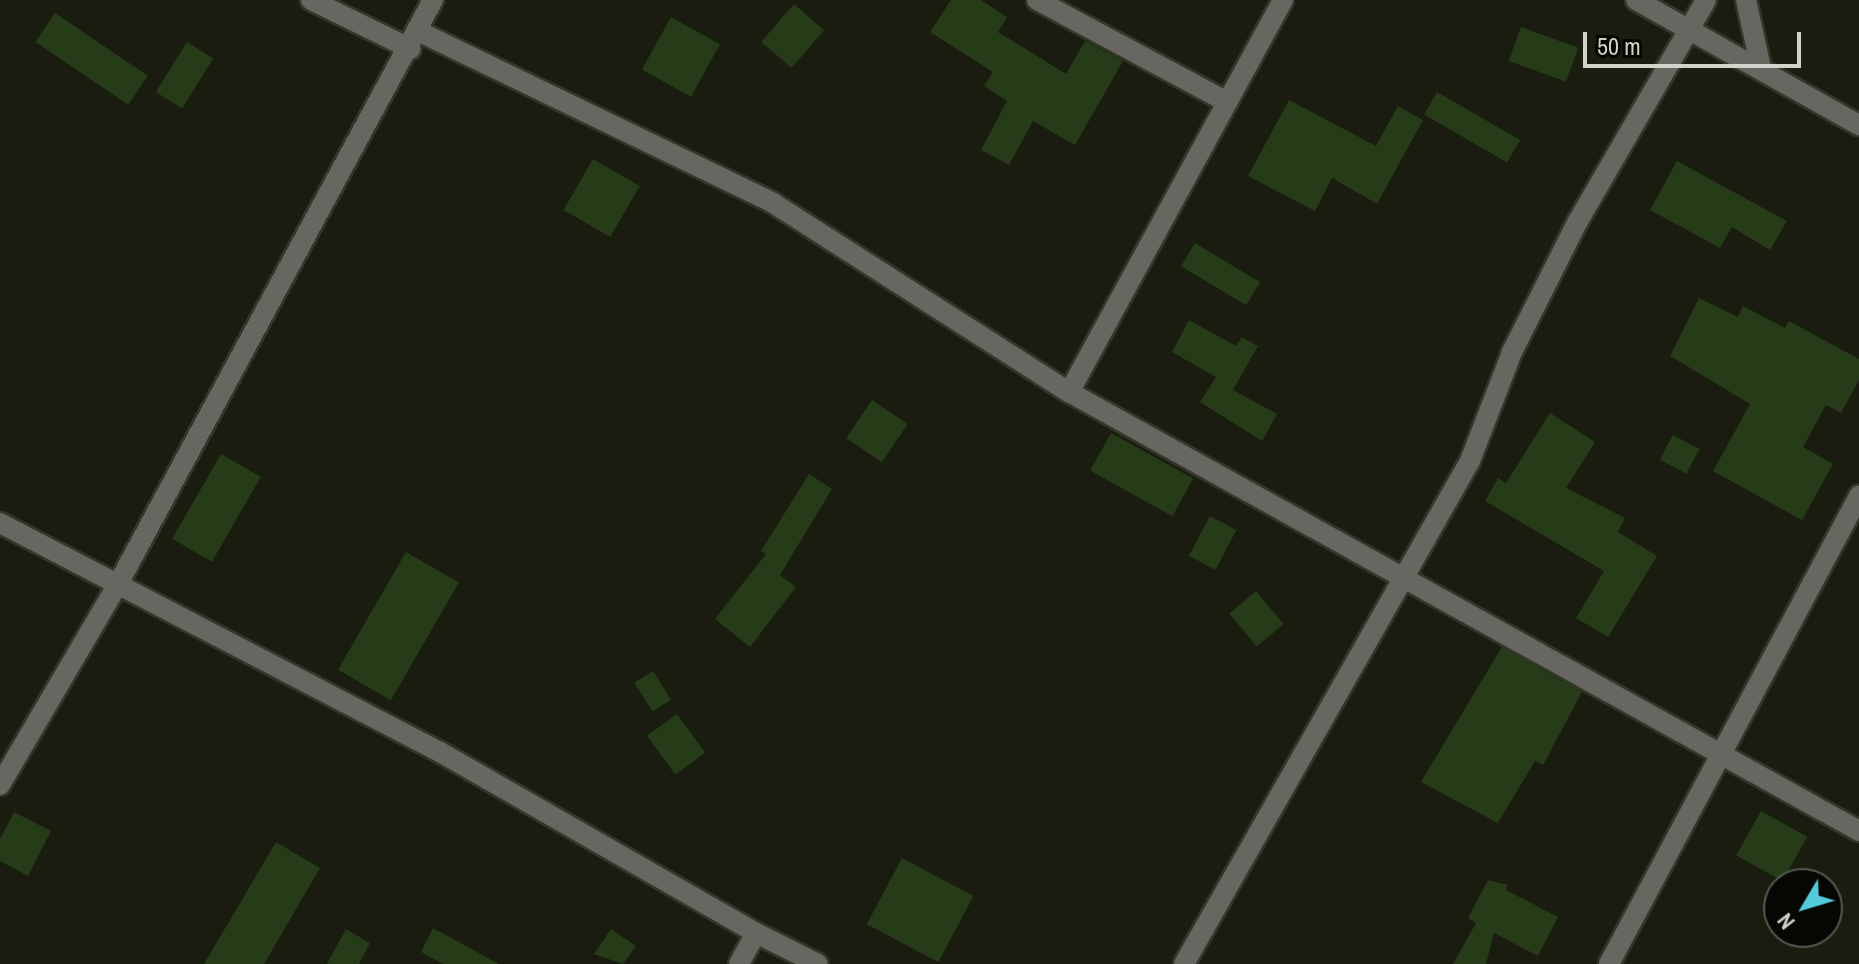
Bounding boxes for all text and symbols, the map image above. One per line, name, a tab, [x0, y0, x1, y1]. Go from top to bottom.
scale bar	[1587, 16, 1805, 66]
text: 50 m	[1597, 30, 1641, 62]
north arrow	[1763, 868, 1843, 948]
text: N	[1770, 907, 1801, 936]

